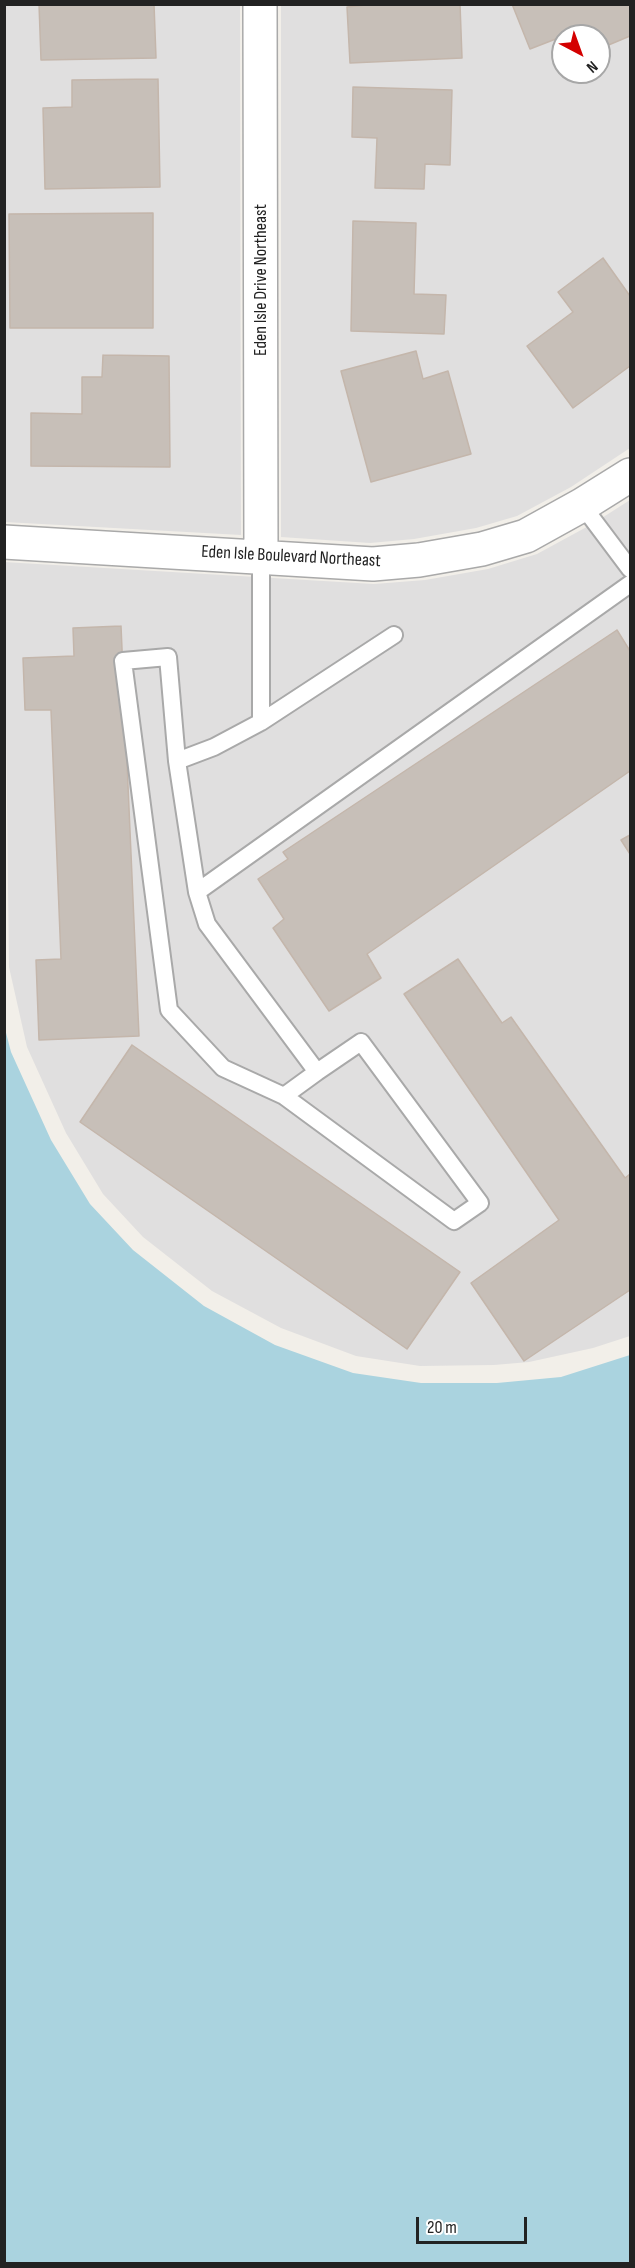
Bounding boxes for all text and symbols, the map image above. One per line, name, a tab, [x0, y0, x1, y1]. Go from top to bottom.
north arrow	[551, 24, 611, 84]
text: N	[582, 56, 601, 76]
street label: Eden Isle Drive Northeast	[250, 204, 272, 356]
street label: Eden Isle Boulevard Northeast	[201, 542, 381, 572]
scale bar	[419, 2205, 530, 2243]
text: 20 m	[427, 2217, 457, 2238]

